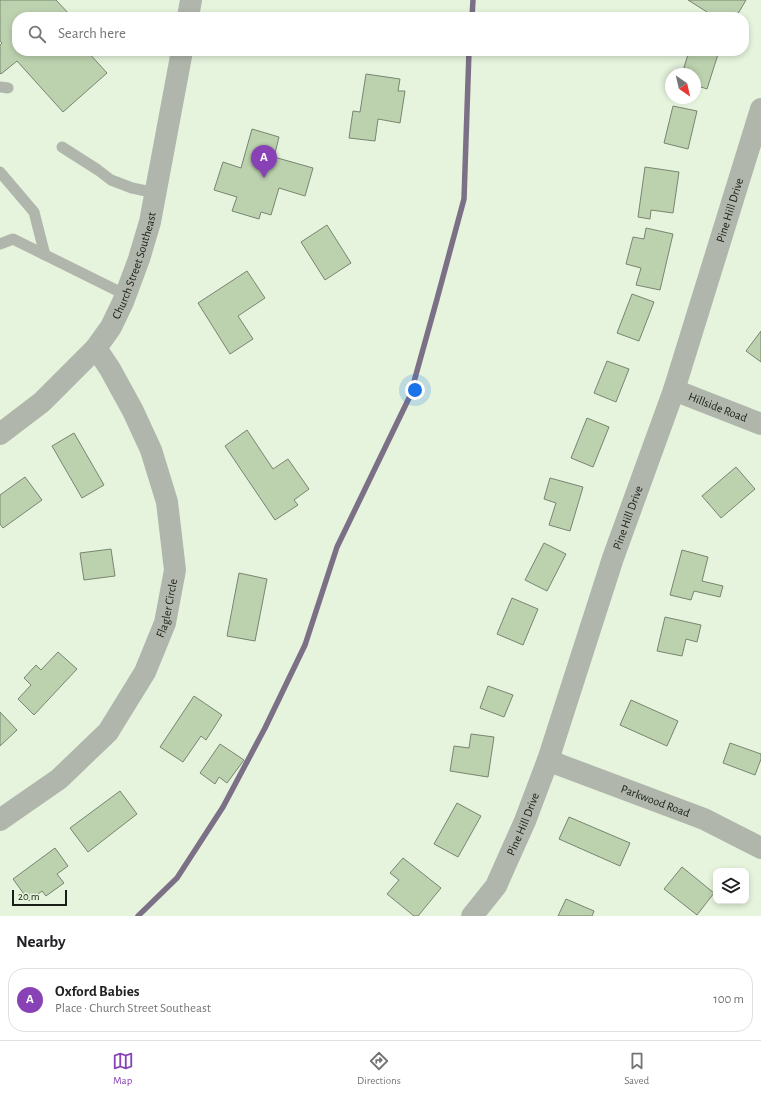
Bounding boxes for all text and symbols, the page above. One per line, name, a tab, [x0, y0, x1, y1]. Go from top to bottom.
search box	[12, 12, 749, 56]
icon: search	[26, 23, 48, 45]
text: Search here	[58, 26, 126, 41]
north arrow	[665, 68, 701, 104]
pin: A	[251, 145, 277, 178]
street label: Pine Hill Drive	[714, 176, 745, 244]
street label: Church Street Southeast	[110, 211, 158, 321]
your location	[405, 380, 425, 400]
street label: Hillside Road	[687, 390, 749, 424]
street label: Pine Hill Drive	[611, 484, 645, 551]
street label: Flagler Circle	[154, 578, 179, 639]
street label: Parkwood Road	[619, 782, 692, 819]
street label: Pine Hill Drive	[504, 791, 541, 857]
map controls	[713, 868, 749, 904]
button: layers	[713, 868, 749, 904]
scale bar	[12, 888, 67, 907]
text: 20 m	[18, 891, 39, 902]
text: Nearby	[16, 933, 66, 950]
text: Oxford Babies	[55, 984, 140, 999]
text: A	[26, 993, 34, 1006]
text: 100 m	[713, 993, 744, 1006]
text: Place · Church Street Southeast	[55, 1002, 211, 1015]
tab: Map	[112, 1050, 134, 1087]
tab: Directions	[357, 1050, 401, 1087]
tab: Saved	[624, 1050, 649, 1087]

